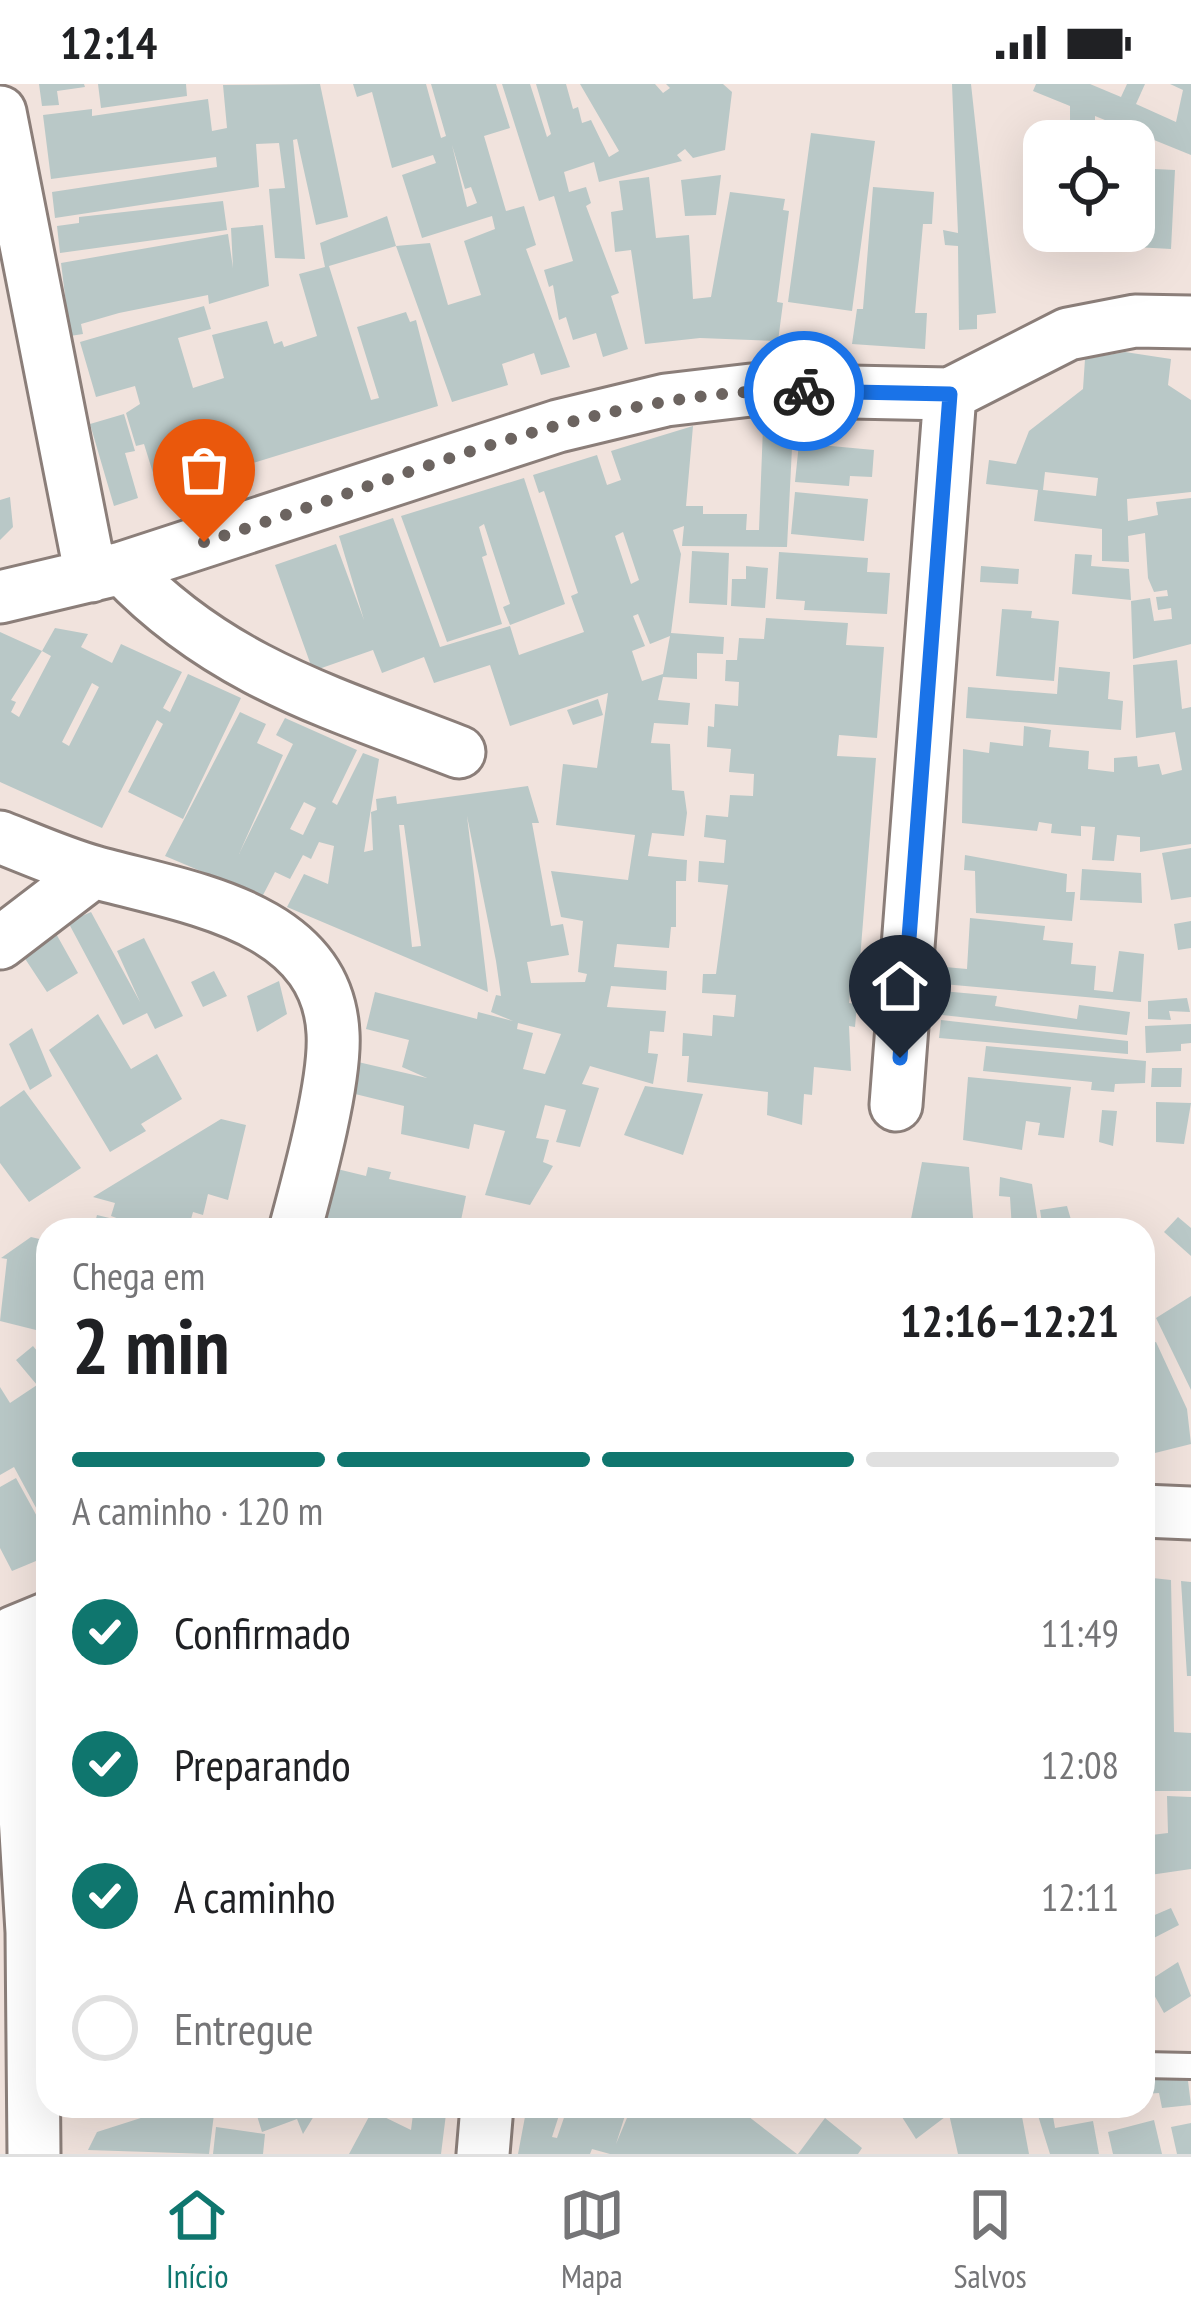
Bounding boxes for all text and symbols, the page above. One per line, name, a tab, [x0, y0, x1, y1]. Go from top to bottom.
text: 12:14	[60, 13, 157, 71]
map controls	[1023, 120, 1155, 252]
button: locate	[1023, 120, 1155, 252]
courier	[744, 331, 864, 451]
icon: bike	[771, 358, 837, 424]
pin	[153, 419, 255, 542]
icon: bag	[171, 437, 237, 503]
pin	[849, 935, 951, 1058]
icon: home	[867, 953, 933, 1019]
text: Chega em	[72, 1250, 205, 1301]
text: 12:16–12:21	[900, 1291, 1119, 1349]
text: 2 min	[72, 1295, 230, 1396]
text: A caminho · 120 m	[72, 1485, 323, 1536]
icon: check	[72, 1599, 138, 1665]
text: Confirmado	[174, 1603, 351, 1661]
text: 11:49	[1041, 1607, 1119, 1658]
icon: check	[72, 1731, 138, 1797]
text: Preparando	[174, 1735, 351, 1793]
text: 12:08	[1041, 1739, 1119, 1790]
icon: check	[72, 1863, 138, 1929]
text: A caminho	[174, 1867, 335, 1925]
text: 12:11	[1041, 1871, 1119, 1922]
text: Entregue	[174, 1999, 314, 2057]
tab: Início	[164, 2182, 230, 2297]
tab: Mapa	[559, 2182, 625, 2297]
tab: Salvos	[953, 2182, 1027, 2297]

